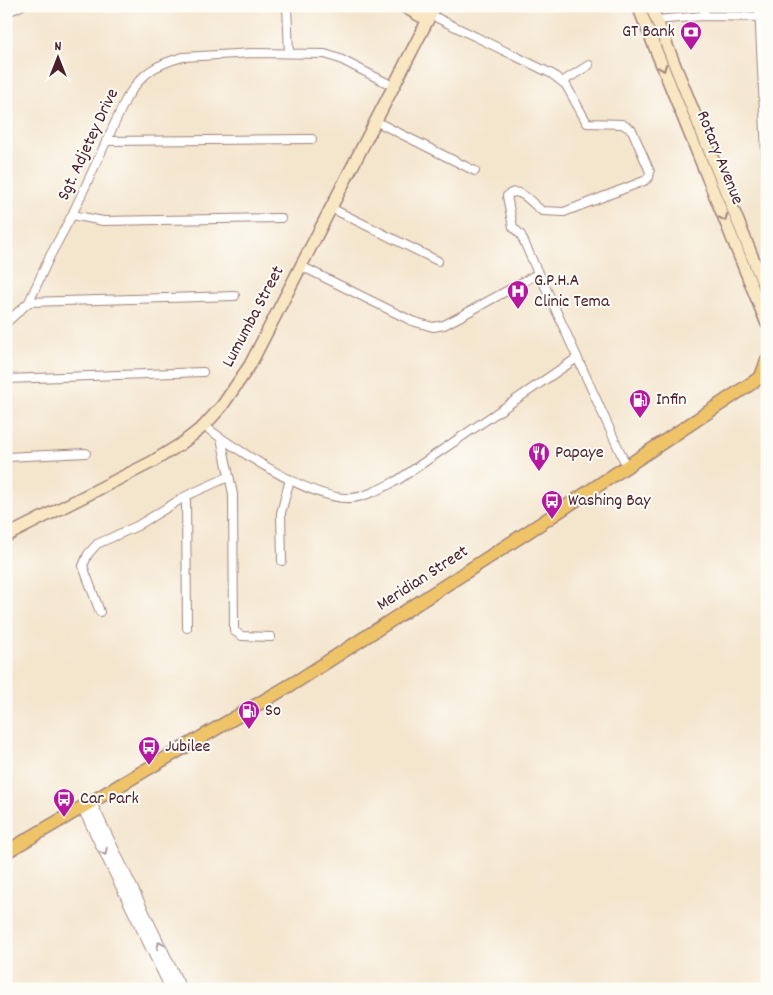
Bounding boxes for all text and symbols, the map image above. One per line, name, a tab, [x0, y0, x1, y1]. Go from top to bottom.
place label: GT Bank	[622, 20, 675, 45]
bank icon: GT Bank	[679, 20, 703, 51]
north arrow	[32, 32, 82, 82]
text: N	[55, 37, 62, 57]
one-way arrow	[657, 63, 667, 72]
street label: Sgt. Adjetey Drive	[52, 85, 126, 205]
street label: Rotary Avenue	[689, 107, 749, 209]
one-way arrow	[718, 213, 728, 222]
street label: Lumumba Street	[217, 262, 291, 372]
place label: G.P.H.A Clinic Tema	[534, 269, 610, 315]
hospital icon: G.P.H.A Clinic Tema	[506, 279, 530, 310]
fuel station icon: Infin	[628, 388, 652, 419]
place label: Infin	[656, 388, 687, 413]
restaurant icon: Papaye	[527, 441, 551, 472]
place label: Papaye	[555, 441, 604, 466]
bus stop icon: Washing Bay	[540, 489, 564, 520]
place label: Washing Bay	[568, 489, 651, 514]
street label: Meridian Street	[372, 540, 474, 618]
fuel station icon: So	[237, 699, 261, 730]
place label: So	[265, 699, 281, 724]
bus stop icon: Jubilee	[137, 735, 161, 766]
place label: Jubilee	[165, 735, 211, 760]
bus stop icon: Car Park	[52, 787, 76, 818]
place label: Car Park	[80, 787, 139, 812]
one-way arrow	[98, 847, 108, 856]
one-way arrow	[156, 941, 167, 950]

